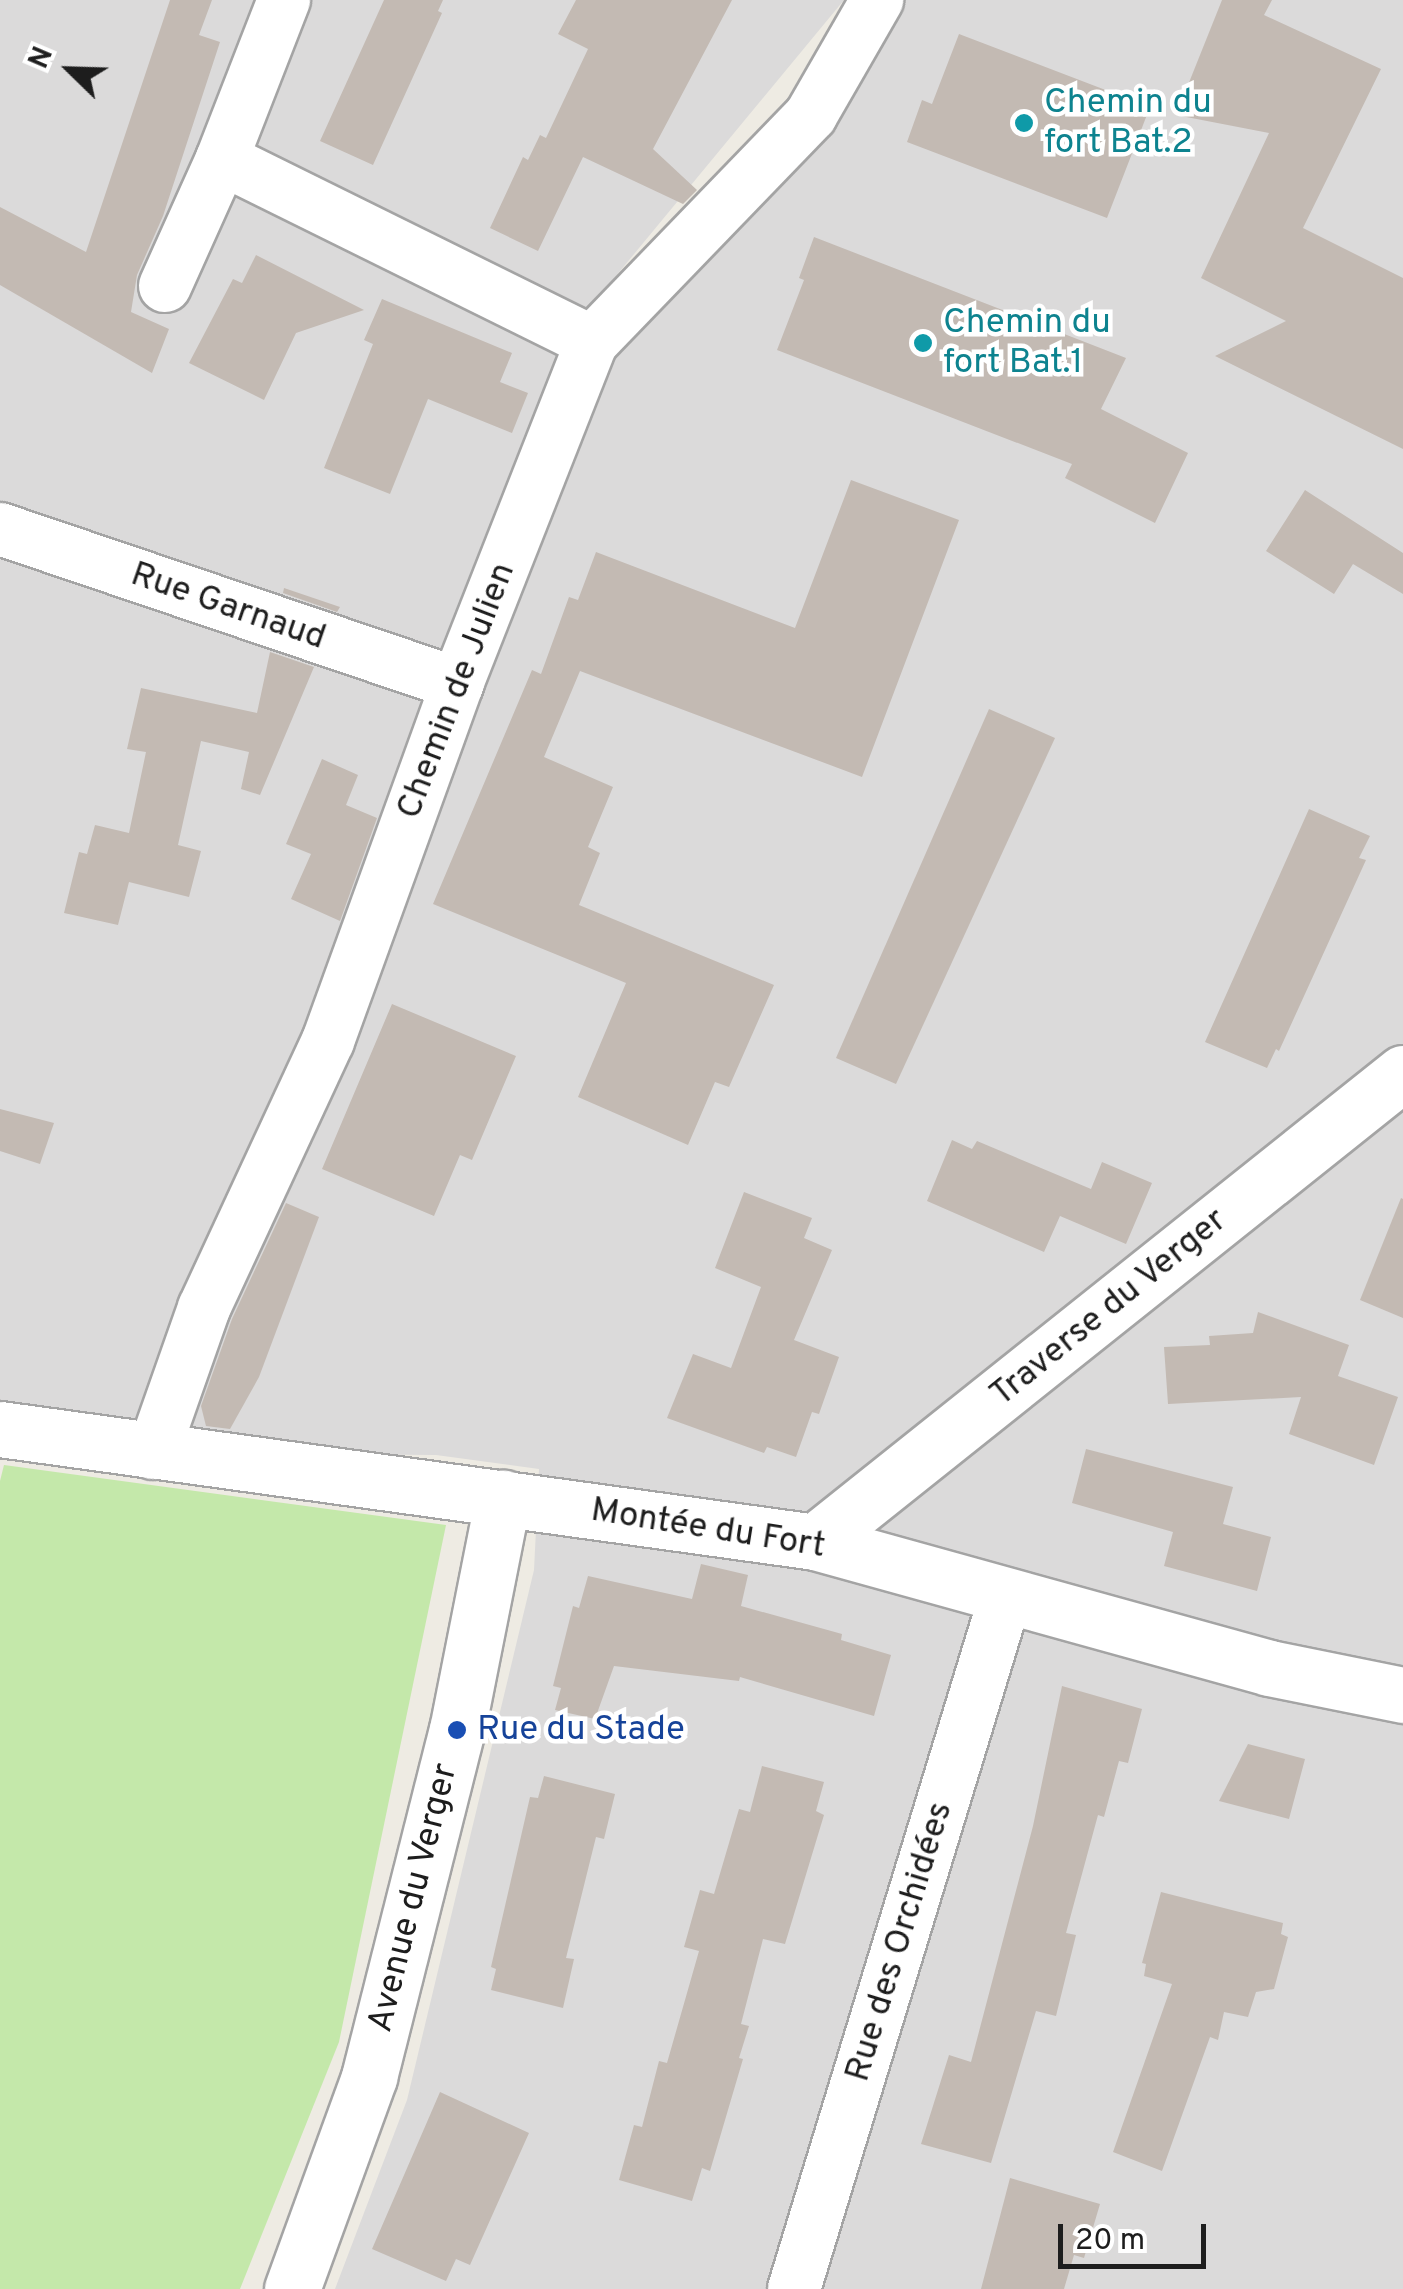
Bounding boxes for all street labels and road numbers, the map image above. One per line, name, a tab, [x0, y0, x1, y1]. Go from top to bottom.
street label: Rue Garnaud	[125, 554, 331, 660]
street label: Chemin de Julien	[389, 557, 525, 825]
street label: Traverse du Verger	[982, 1199, 1236, 1417]
street label: Montée du Fort	[588, 1490, 828, 1568]
street label: Avenue du Verger	[360, 1759, 468, 2037]
street label: Rue des Orchidées	[838, 1797, 962, 2087]

